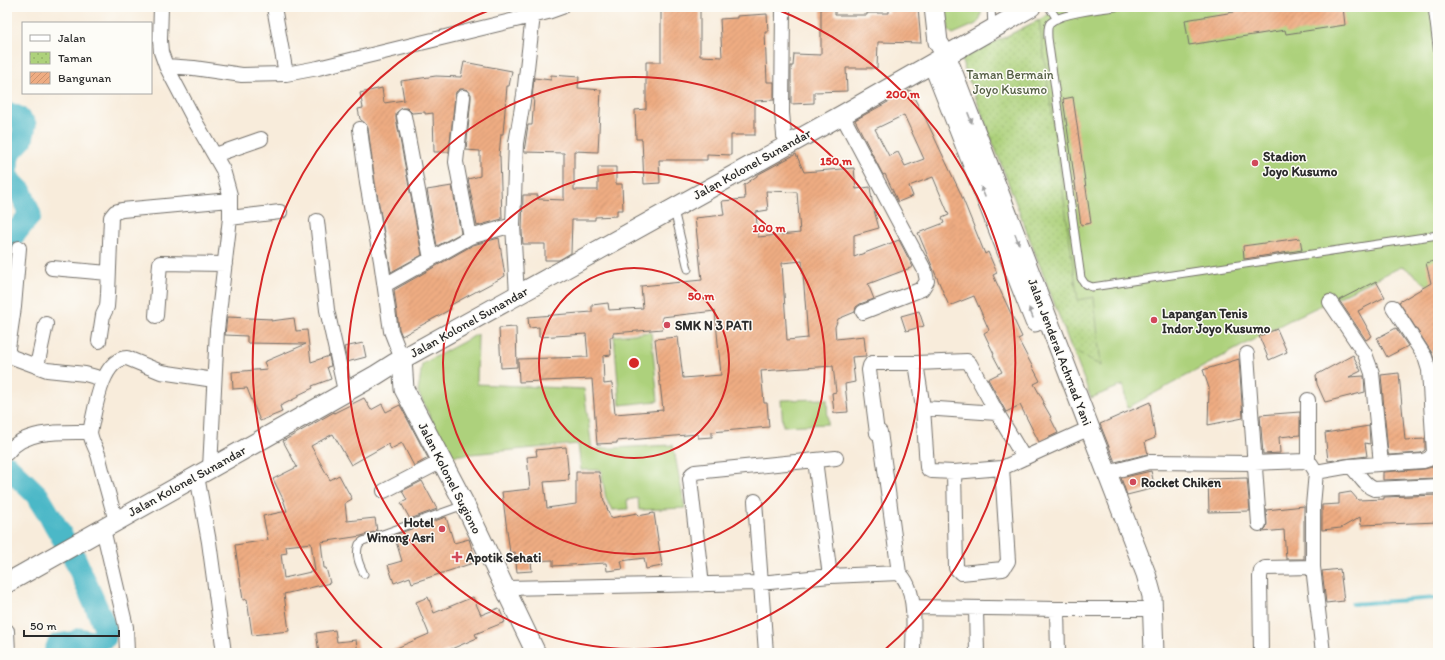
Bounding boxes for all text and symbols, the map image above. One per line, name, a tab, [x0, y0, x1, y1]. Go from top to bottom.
legend	[22, 22, 152, 94]
text: Jalan	[58, 31, 86, 45]
text: Taman	[58, 51, 93, 65]
park label: Taman Bermain Joyo Kusumo	[966, 67, 1054, 97]
text: Bangunan	[58, 71, 111, 85]
text: 200 m	[886, 87, 921, 101]
one-way arrow	[968, 112, 974, 124]
street label: Jalan Kolonel Sunandar	[690, 125, 814, 203]
place label: Stadion Joyo Kusumo	[1262, 149, 1338, 180]
text: 150 m	[820, 154, 853, 168]
marker: Stadion Joyo Kusumo	[1250, 158, 1260, 168]
one-way arrow	[980, 185, 986, 197]
text: 100 m	[752, 221, 786, 235]
one-way arrow	[1014, 233, 1020, 245]
street label: Jalan Jenderal Achmad Yani	[1025, 276, 1095, 428]
street label: Jalan Kolonel Sunandar	[407, 283, 531, 361]
text: 50 m	[688, 289, 715, 303]
one-way arrow	[1028, 306, 1034, 318]
place label: Lapangan Tenis Indor Joyo Kusumo	[1162, 306, 1271, 337]
marker: Lapangan Tenis Indor Joyo Kusumo	[1149, 315, 1159, 325]
place label: SMK N 3 PATI	[675, 318, 752, 333]
marker: SMK N 3 PATI	[662, 320, 672, 330]
centre of rings	[627, 356, 641, 370]
street label: Jalan Kolonel Sugiono	[415, 420, 485, 537]
street label: Jalan Kolonel Sunandar	[125, 442, 249, 520]
place label: Rocket Chiken	[1141, 475, 1222, 490]
marker: Rocket Chiken	[1128, 477, 1138, 487]
place label: Hotel Winong Asri	[367, 515, 434, 546]
marker: Hotel Winong Asri	[437, 524, 447, 534]
place label: Apotik Sehati	[465, 550, 541, 566]
marker: Apotik Sehati	[451, 551, 463, 563]
scale bar	[24, 612, 119, 638]
text: 50 m	[30, 619, 56, 633]

